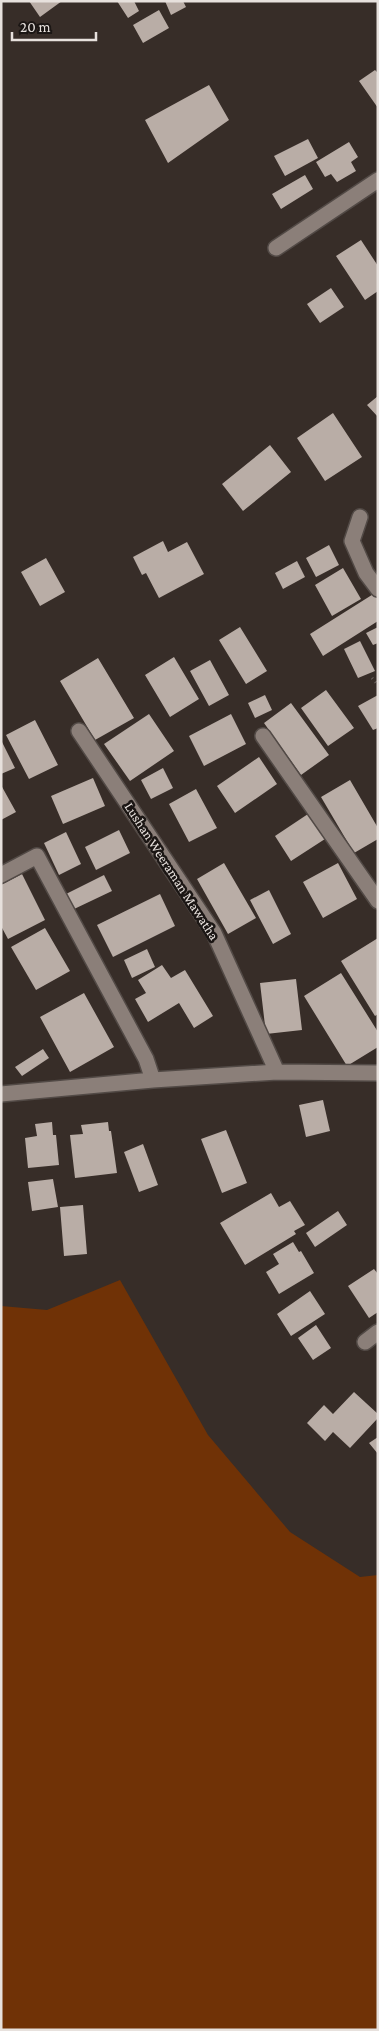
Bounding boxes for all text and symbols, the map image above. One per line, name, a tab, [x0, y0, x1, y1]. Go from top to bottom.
scale bar	[12, 10, 96, 42]
text: 20 m	[20, 19, 51, 35]
street label: Lushan Weeraman Mawatha	[121, 799, 223, 943]

